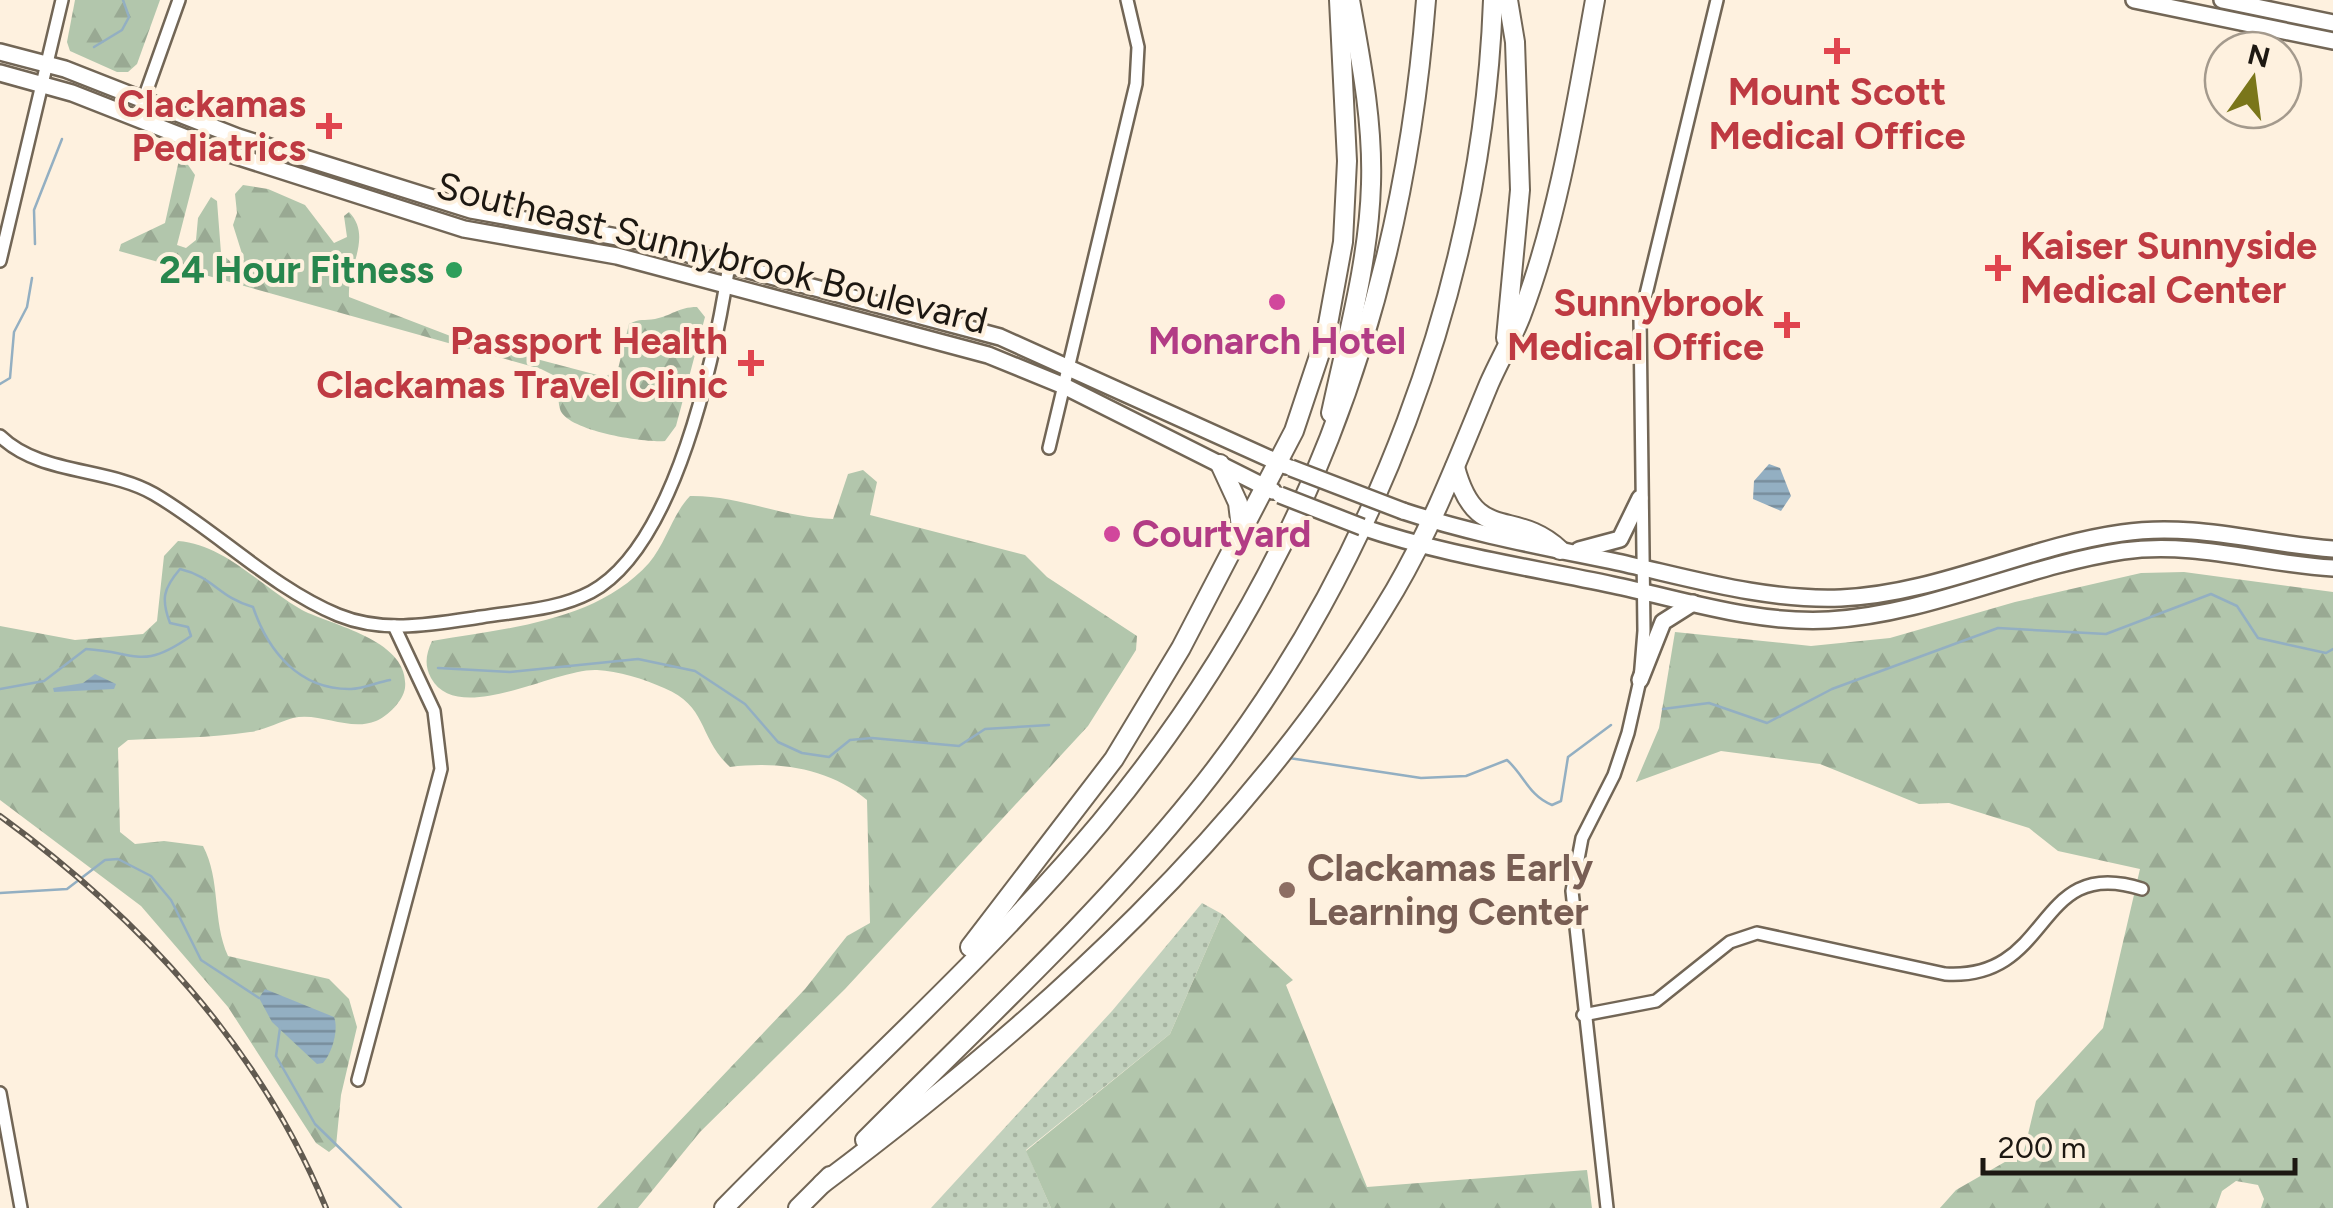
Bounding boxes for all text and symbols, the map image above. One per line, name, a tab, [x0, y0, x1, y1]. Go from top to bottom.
north arrow	[2203, 30, 2303, 130]
text: N	[2244, 37, 2274, 75]
marker: Mount Scott Medical Office	[1824, 38, 1850, 64]
place label: Mount Scott Medical Office	[1708, 69, 1966, 159]
place label: Clackamas Pediatrics	[117, 81, 306, 171]
marker: Clackamas Pediatrics	[316, 113, 342, 139]
street label: Southeast Sunnybrook Boulevard	[432, 162, 992, 344]
place label: Kaiser Sunnyside Medical Center	[2020, 223, 2317, 313]
place label: 24 Hour Fitness	[159, 247, 434, 293]
marker: Kaiser Sunnyside Medical Center	[1985, 255, 2011, 281]
marker: 24 Hour Fitness	[443, 259, 465, 281]
place label: Sunnybrook Medical Office	[1507, 280, 1765, 370]
marker: Monarch Hotel	[1266, 291, 1288, 313]
marker: Sunnybrook Medical Office	[1774, 312, 1800, 338]
place label: Passport Health Clackamas Travel Clinic	[316, 318, 728, 408]
place label: Monarch Hotel	[1148, 318, 1406, 364]
marker: Passport Health Clackamas Travel Clinic	[738, 350, 764, 376]
place label: Courtyard	[1132, 511, 1311, 557]
marker: Courtyard	[1101, 523, 1123, 545]
place label: Clackamas Early Learning Center	[1307, 845, 1593, 935]
marker: Clackamas Early Learning Center	[1276, 879, 1298, 901]
scale bar	[1983, 1113, 2296, 1175]
text: 200 m	[1998, 1129, 2086, 1166]

